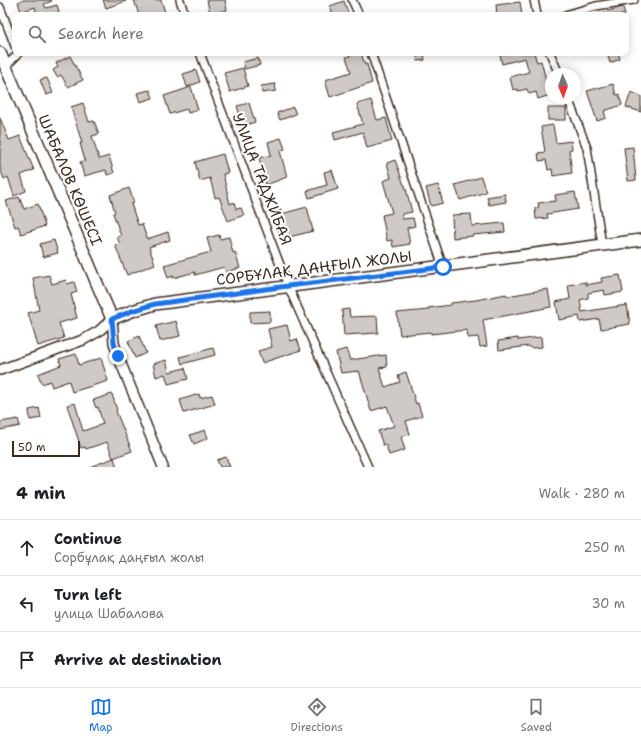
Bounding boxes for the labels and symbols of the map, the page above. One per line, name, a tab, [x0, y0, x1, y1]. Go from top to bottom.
north arrow	[545, 68, 581, 104]
street label: УЛИЦА ТАДЖИБАЯ	[228, 110, 296, 248]
street label: ШАБАЛОВ КӨШЕСІ	[33, 111, 107, 249]
street label: СОРБҰЛАҚ ДАҢҒЫЛ ЖОЛЫ	[215, 246, 413, 290]
route start	[434, 258, 452, 276]
route end	[109, 347, 127, 365]
scale bar	[12, 439, 80, 458]

